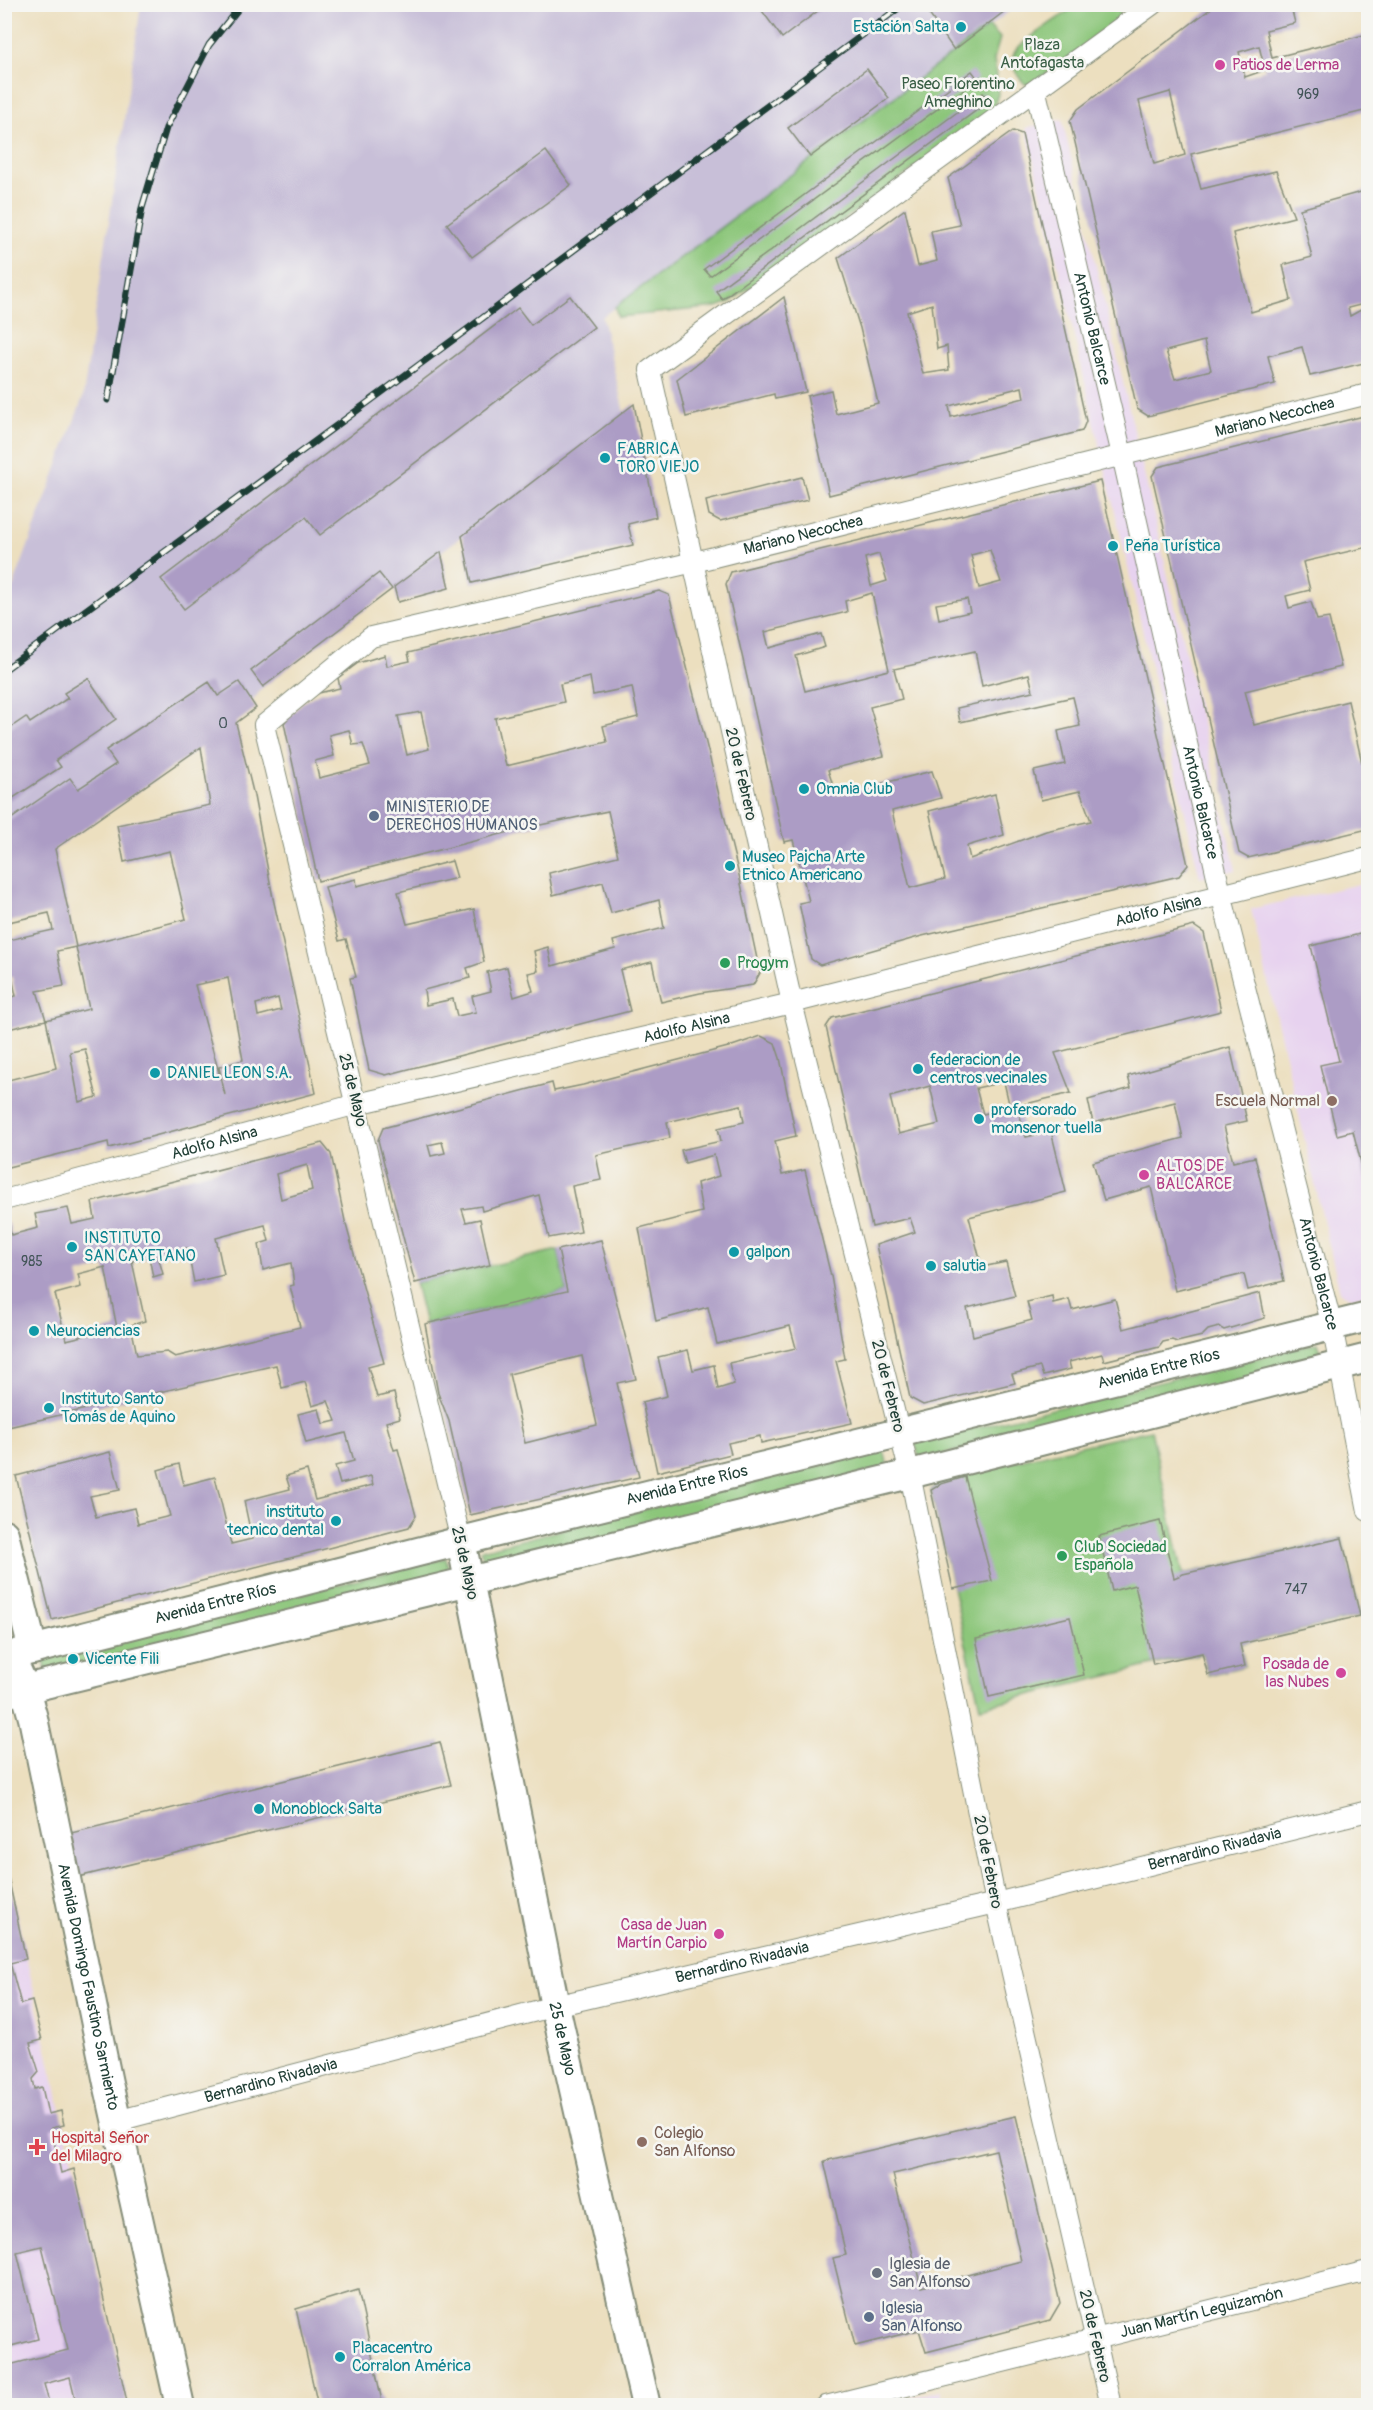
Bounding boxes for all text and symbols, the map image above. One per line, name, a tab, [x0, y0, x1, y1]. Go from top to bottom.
place label: Estación Salta	[853, 17, 949, 37]
marker: Estación Salta	[954, 20, 968, 34]
park label: Plaza Antofagasta	[1000, 35, 1084, 73]
place label: Patios de Lerma	[1232, 55, 1339, 75]
marker: Patios de Lerma	[1213, 58, 1227, 72]
park label: Paseo Florentino Ameghino	[901, 74, 1015, 112]
house number: 969	[1297, 86, 1319, 103]
street label: Antonio Balcarce	[1069, 270, 1115, 387]
street label: Mariano Necochea	[1213, 393, 1336, 442]
place label: FABRICA TORO VIEJO	[617, 439, 699, 477]
marker: FABRICA TORO VIEJO	[598, 451, 612, 465]
street label: Mariano Necochea	[741, 510, 865, 559]
place label: Peña Turística	[1125, 536, 1221, 556]
marker: Peña Turística	[1106, 539, 1120, 553]
house number: 0	[218, 715, 228, 732]
street label: 20 de Febrero	[721, 726, 762, 823]
street label: Antonio Balcarce	[1178, 744, 1223, 861]
place label: Omnia Club	[816, 779, 893, 799]
marker: Omnia Club	[797, 782, 811, 796]
place label: MINISTERIO DE DERECHOS HUMANOS	[386, 797, 538, 835]
marker: MINISTERIO DE DERECHOS HUMANOS	[367, 809, 381, 823]
place label: Museo Pajcha Arte Etnico Americano	[742, 847, 865, 885]
marker: Museo Pajcha Arte Etnico Americano	[723, 859, 737, 873]
street label: Adolfo Alsina	[1113, 890, 1204, 931]
place label: Progym	[737, 953, 789, 973]
marker: Progym	[718, 956, 732, 970]
street label: Adolfo Alsina	[641, 1008, 732, 1047]
place label: federacion de centros vecinales	[930, 1050, 1047, 1088]
street label: 25 de Mayo	[334, 1051, 372, 1129]
marker: federacion de centros vecinales	[911, 1062, 925, 1076]
place label: DANIEL LEON S.A.	[167, 1063, 292, 1083]
marker: DANIEL LEON S.A.	[148, 1066, 162, 1080]
place label: Escuela Normal	[1215, 1091, 1320, 1111]
marker: Escuela Normal	[1325, 1094, 1339, 1108]
place label: profersorado monsenor tuella	[991, 1100, 1102, 1138]
marker: profersorado monsenor tuella	[972, 1112, 986, 1126]
street label: Adolfo Alsina	[169, 1122, 260, 1164]
place label: ALTOS DE BALCARCE	[1156, 1156, 1232, 1194]
marker: ALTOS DE BALCARCE	[1137, 1168, 1151, 1182]
street label: Antonio Balcarce	[1294, 1215, 1343, 1332]
place label: INSTITUTO SAN CAYETANO	[84, 1228, 196, 1266]
marker: INSTITUTO SAN CAYETANO	[65, 1240, 79, 1254]
place label: galpon	[746, 1242, 790, 1262]
marker: galpon	[727, 1245, 741, 1259]
house number: 985	[21, 1253, 43, 1270]
place label: salutia	[943, 1256, 986, 1276]
marker: salutia	[924, 1259, 938, 1273]
place label: Neurociencias	[46, 1321, 140, 1341]
marker: Neurociencias	[27, 1324, 41, 1338]
street label: 20 de Febrero	[867, 1338, 909, 1435]
street label: Avenida Entre Ríos	[1096, 1344, 1222, 1393]
place label: Instituto Santo Tomás de Aquino	[61, 1389, 176, 1427]
marker: Instituto Santo Tomás de Aquino	[42, 1401, 56, 1415]
street label: Avenida Entre Ríos	[624, 1461, 750, 1510]
place label: instituto tecnico dental	[226, 1502, 324, 1540]
marker: instituto tecnico dental	[329, 1514, 343, 1528]
street label: 25 de Mayo	[447, 1524, 483, 1602]
place label: Club Sociedad Española	[1074, 1537, 1167, 1575]
marker: Club Sociedad Española	[1055, 1549, 1069, 1563]
street label: Avenida Entre Ríos	[152, 1578, 278, 1628]
house number: 747	[1285, 1581, 1308, 1598]
place label: Vicente Fili	[85, 1649, 159, 1669]
marker: Vicente Fili	[66, 1652, 80, 1666]
place label: Posada de las Nubes	[1262, 1654, 1329, 1692]
marker: Posada de las Nubes	[1334, 1666, 1348, 1680]
place label: Monoblock Salta	[271, 1799, 382, 1819]
marker: Monoblock Salta	[252, 1802, 266, 1816]
street label: 20 de Febrero	[969, 1814, 1007, 1911]
street label: Bernardino Rivadavia	[1146, 1823, 1283, 1875]
street label: Avenida Domingo Faustino Sarmiento	[53, 1861, 124, 2113]
place label: Casa de Juan Martín Carpio	[617, 1915, 707, 1953]
marker: Casa de Juan Martín Carpio	[712, 1927, 726, 1941]
street label: Bernardino Rivadavia	[673, 1937, 811, 1988]
street label: 25 de Mayo	[544, 2000, 581, 2078]
street label: Bernardino Rivadavia	[202, 2054, 339, 2108]
place label: Colegio San Alfonso	[654, 2123, 736, 2161]
place label: Hospital Señor del Milagro	[51, 2128, 149, 2166]
marker: Colegio San Alfonso	[635, 2135, 649, 2149]
marker: Hospital Señor del Milagro	[28, 2138, 46, 2156]
place label: Iglesia de San Alfonso	[889, 2254, 971, 2292]
marker: Iglesia de San Alfonso	[870, 2266, 884, 2280]
street label: Juan Martín Leguizamón	[1118, 2283, 1285, 2342]
street label: 20 de Febrero	[1075, 2288, 1116, 2385]
place label: Iglesia San Alfonso	[881, 2298, 963, 2336]
marker: Iglesia San Alfonso	[862, 2310, 876, 2324]
place label: Placacentro Corralon América	[352, 2338, 471, 2376]
marker: Placacentro Corralon América	[333, 2350, 347, 2364]

